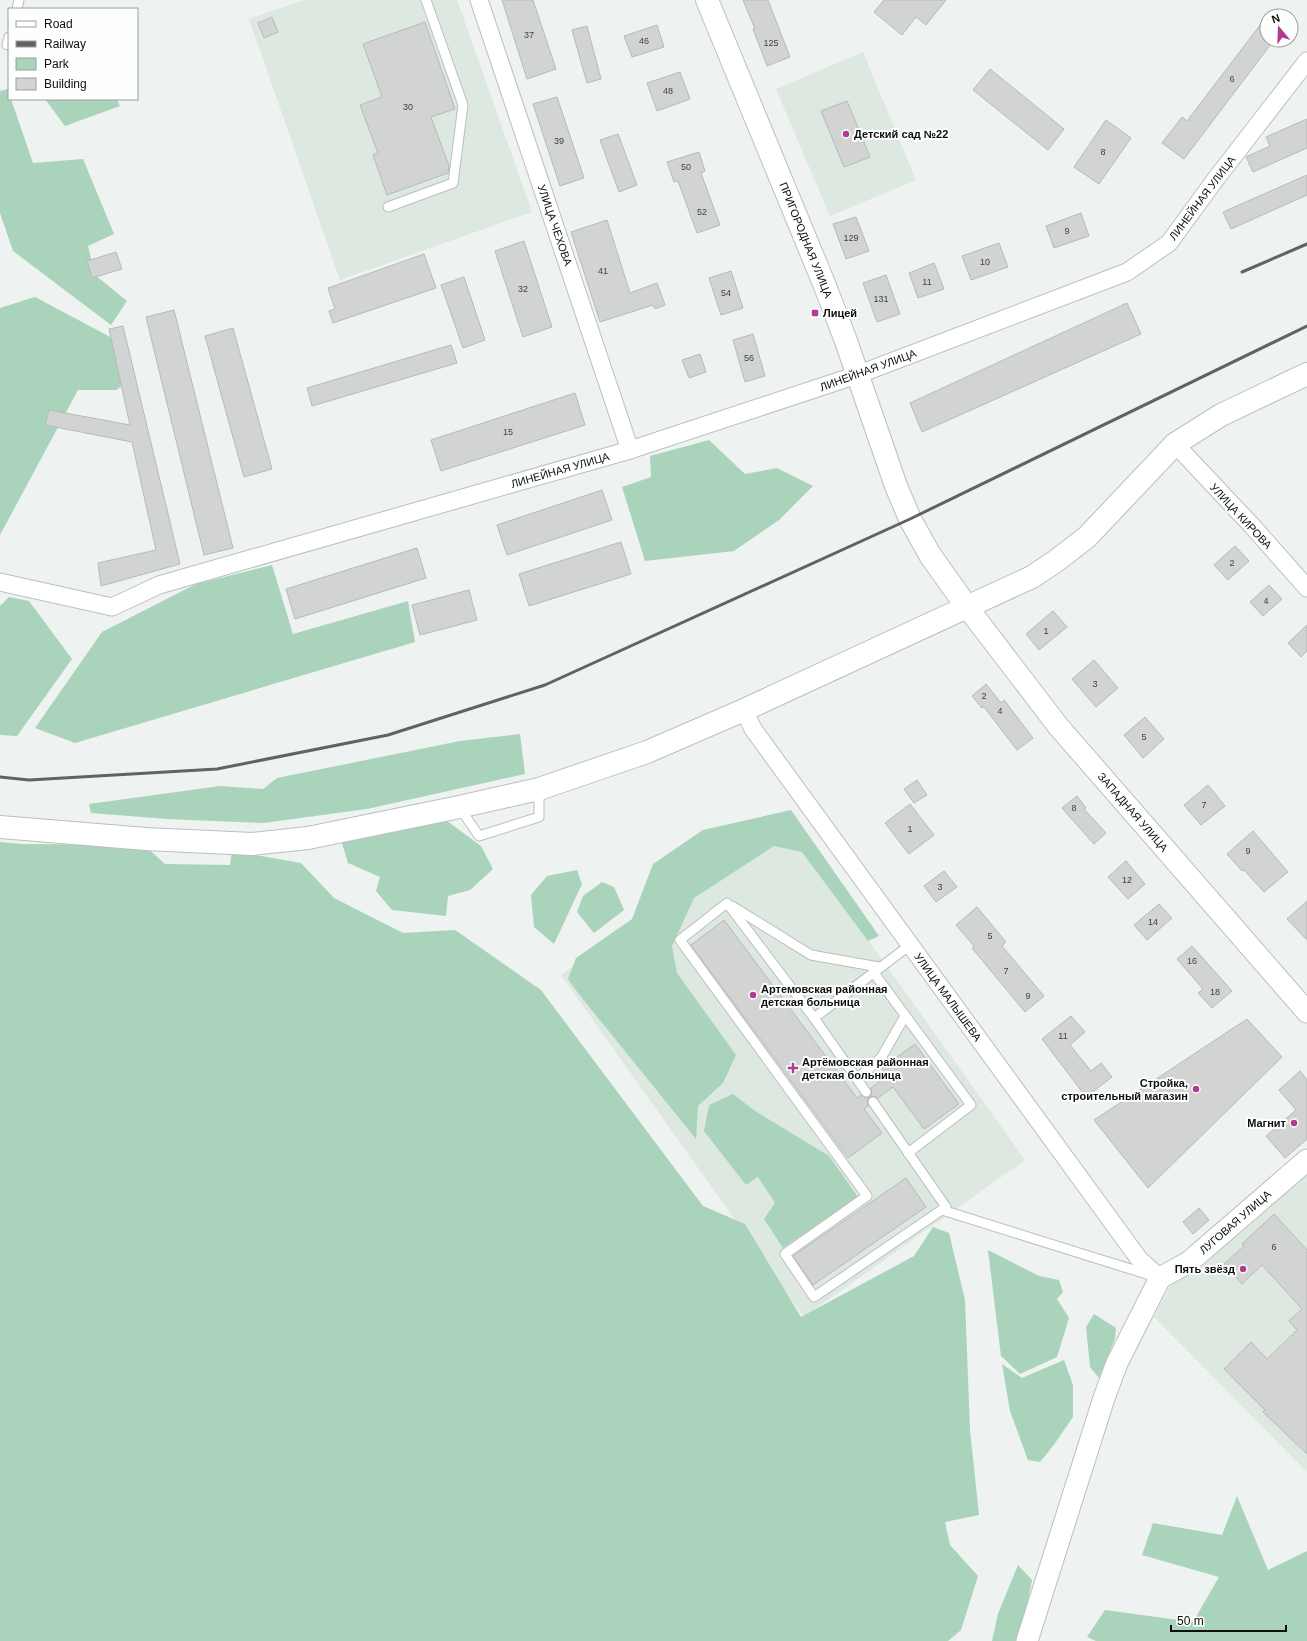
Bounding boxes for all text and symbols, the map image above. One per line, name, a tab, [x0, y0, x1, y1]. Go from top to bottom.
legend	[8, 8, 138, 100]
north arrow	[1259, 8, 1299, 48]
text: N	[1270, 12, 1282, 26]
text: Road	[44, 17, 73, 31]
house number: 37	[524, 30, 534, 40]
house number: 46	[639, 36, 649, 46]
text: Railway	[44, 37, 86, 51]
house number: 125	[763, 38, 779, 48]
text: Park	[44, 57, 70, 71]
house number: 6	[1229, 74, 1235, 84]
text: Building	[44, 77, 87, 91]
house number: 48	[663, 86, 673, 96]
house number: 30	[403, 102, 413, 112]
place label: Детский сад №22	[854, 128, 948, 140]
marker: Детский сад №22	[841, 129, 851, 139]
house number: 39	[554, 136, 564, 146]
house number: 8	[1100, 147, 1106, 157]
street label: ЛИНЕЙНАЯ УЛИЦА	[1167, 153, 1238, 242]
house number: 50	[681, 162, 691, 172]
street label: ПРИГОРОДНАЯ УЛИЦА	[777, 181, 835, 300]
street label: УЛИЦА ЧЕХОВА	[536, 183, 575, 268]
house number: 52	[697, 207, 707, 217]
house number: 9	[1064, 226, 1070, 236]
house number: 129	[843, 233, 859, 243]
house number: 10	[980, 257, 990, 267]
house number: 41	[598, 266, 608, 276]
house number: 11	[922, 277, 932, 287]
house number: 32	[518, 284, 528, 294]
house number: 54	[721, 288, 731, 298]
house number: 131	[873, 294, 889, 304]
place label: Лицей	[823, 307, 857, 319]
marker: Лицей	[810, 308, 820, 318]
street label: ЛИНЕЙНАЯ УЛИЦА	[818, 347, 919, 393]
house number: 56	[744, 353, 754, 363]
house number: 15	[503, 427, 513, 437]
street label: ЛИНЕЙНАЯ УЛИЦА	[509, 450, 611, 490]
street label: УЛИЦА КИРОВА	[1208, 481, 1275, 551]
house number: 2	[1229, 558, 1235, 568]
house number: 4	[1263, 596, 1269, 606]
house number: 1	[1043, 626, 1049, 636]
house number: 3	[1092, 679, 1098, 689]
house number: 2	[981, 691, 987, 701]
house number: 4	[997, 706, 1003, 716]
house number: 5	[1141, 732, 1147, 742]
street label: ЗАПАДНАЯ УЛИЦА	[1096, 770, 1171, 854]
house number: 7	[1201, 800, 1207, 810]
house number: 8	[1071, 803, 1077, 813]
house number: 1	[907, 824, 913, 834]
house number: 9	[1245, 846, 1251, 856]
house number: 12	[1122, 875, 1132, 885]
house number: 3	[937, 882, 943, 892]
house number: 14	[1148, 917, 1158, 927]
house number: 5	[987, 931, 993, 941]
street label: УЛИЦА МАЛЫШЕВА	[912, 951, 984, 1044]
house number: 16	[1187, 956, 1197, 966]
house number: 7	[1003, 966, 1009, 976]
place label: Артемовская районная детская больница	[761, 983, 887, 1008]
house number: 18	[1210, 987, 1220, 997]
marker: Артемовская районная детская больница	[748, 990, 758, 1000]
house number: 9	[1025, 991, 1031, 1001]
house number: 11	[1058, 1031, 1068, 1041]
place label: Артёмовская районная детская больница	[802, 1056, 929, 1081]
marker: Артёмовская районная детская больница	[787, 1062, 799, 1074]
place label: Стройка, строительный магазин	[1061, 1077, 1188, 1102]
marker: Стройка, строительный магазин	[1191, 1084, 1201, 1094]
place label: Магнит	[1247, 1117, 1287, 1129]
marker: Магнит	[1289, 1118, 1299, 1128]
street label: ЛУГОВАЯ УЛИЦА	[1197, 1187, 1274, 1256]
house number: 6	[1271, 1242, 1277, 1252]
place label: Пять звёзд	[1175, 1263, 1235, 1275]
marker: Пять звёзд	[1238, 1264, 1248, 1274]
scale bar	[1171, 1607, 1286, 1633]
text: 50 m	[1177, 1614, 1204, 1628]

